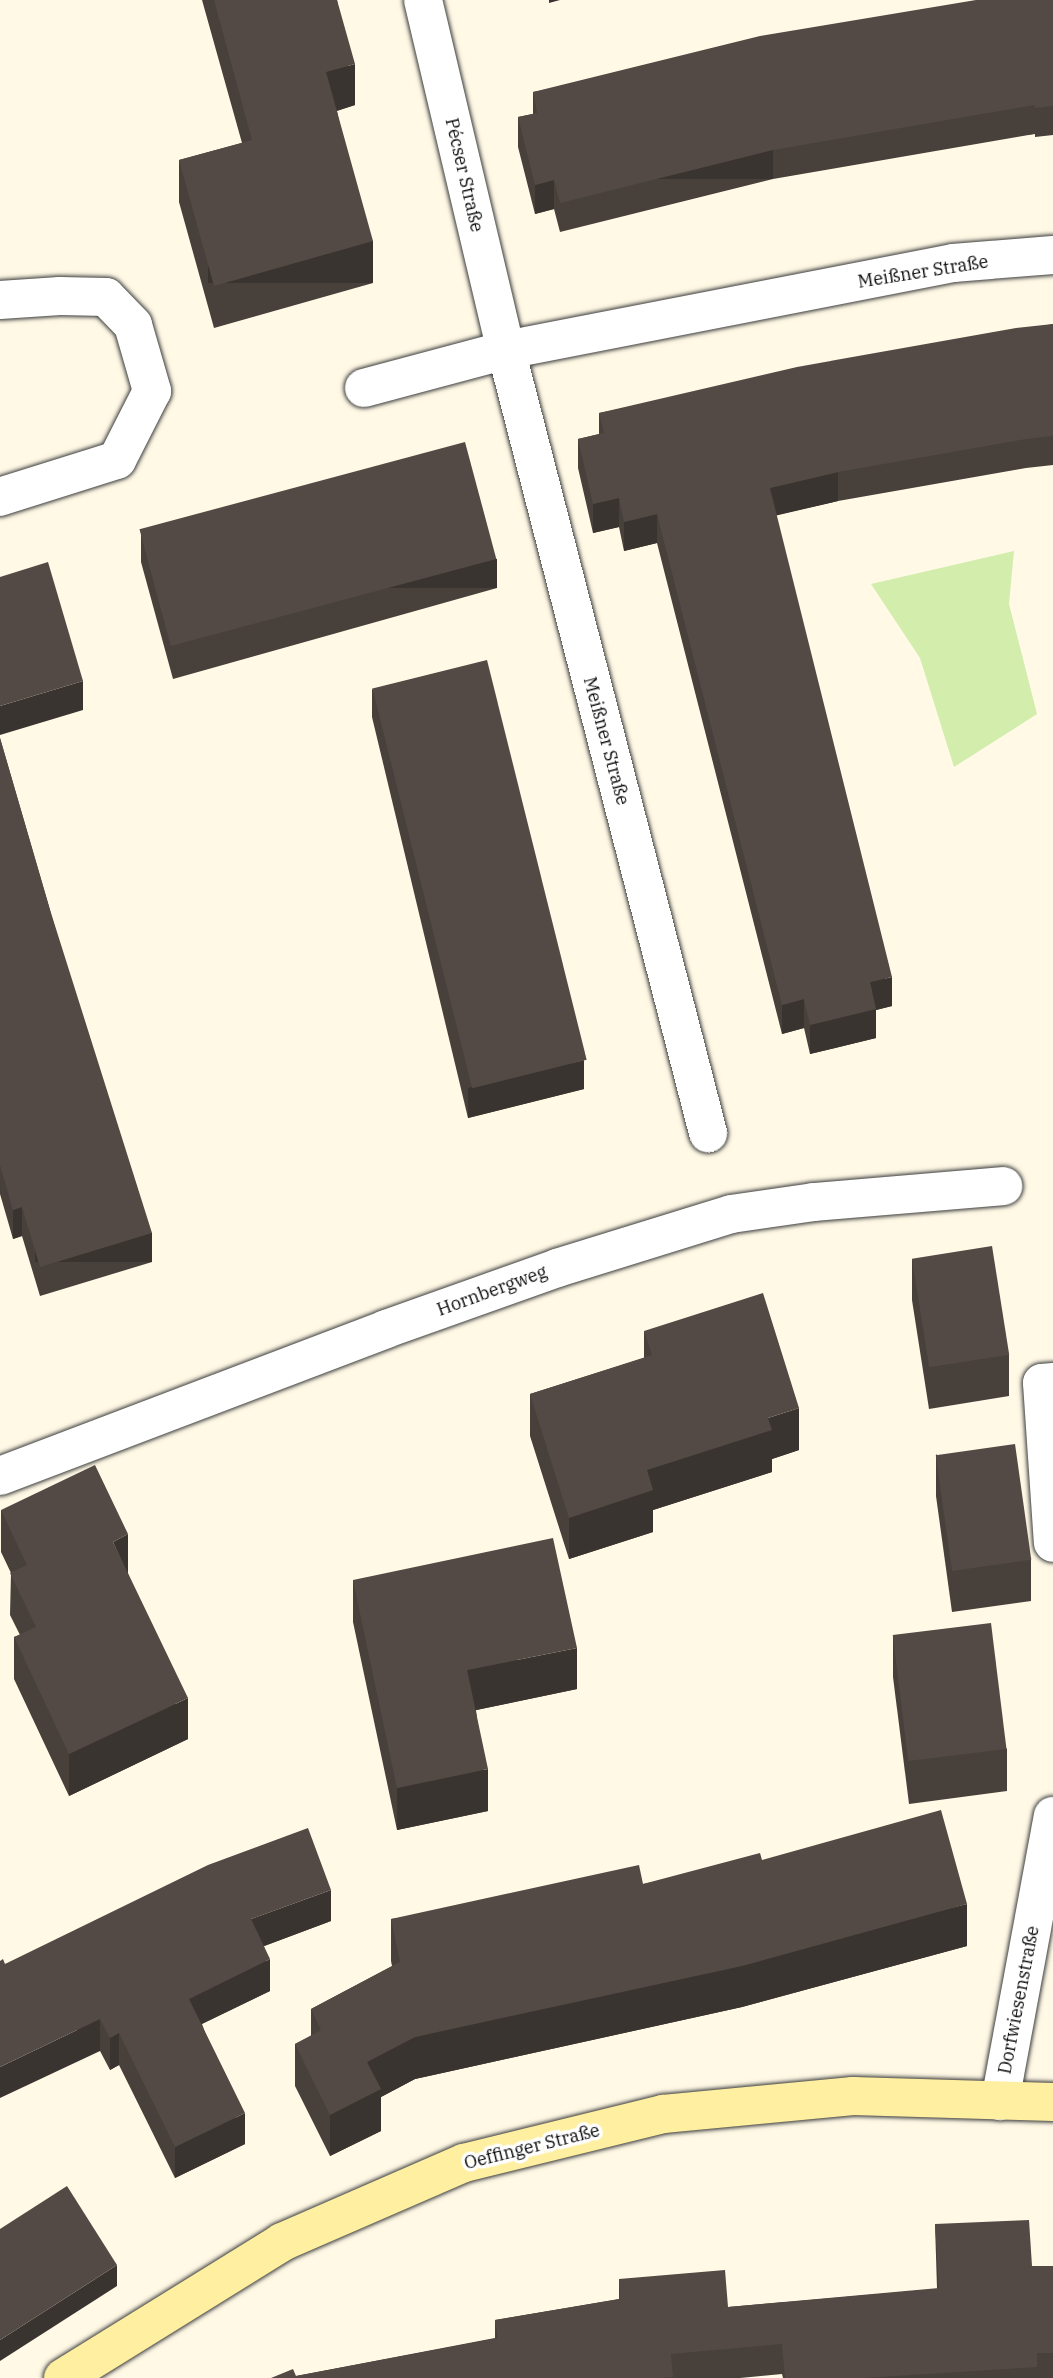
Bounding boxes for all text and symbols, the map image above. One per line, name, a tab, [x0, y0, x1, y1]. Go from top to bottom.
street label: Pécser Straße	[440, 116, 488, 234]
street label: Meißner Straße	[856, 251, 990, 293]
street label: Meißner Straße	[579, 675, 633, 807]
street label: Hornbergweg	[434, 1261, 550, 1321]
street label: Dorfwiesenstraße	[994, 1924, 1044, 2076]
street label: Oeffinger Straße	[462, 2120, 602, 2174]

